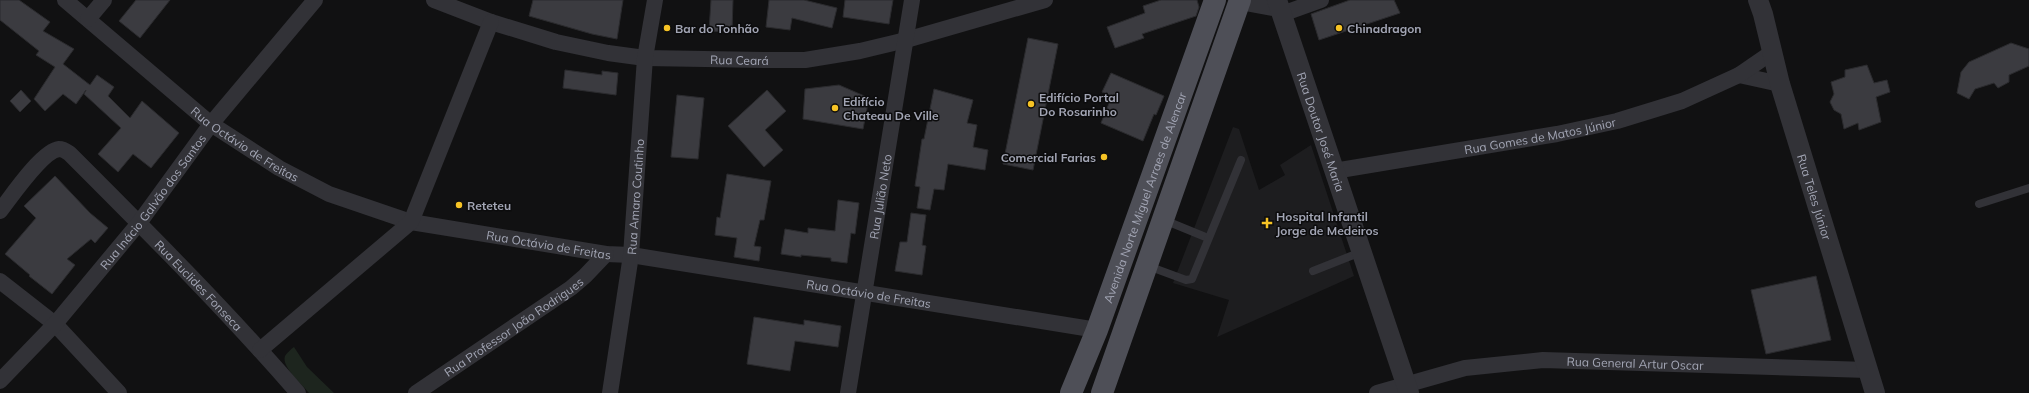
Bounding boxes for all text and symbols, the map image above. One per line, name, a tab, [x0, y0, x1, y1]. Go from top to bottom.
place label: Bar do Tonhão	[675, 21, 759, 36]
place label: Chinadragon	[1347, 21, 1422, 36]
marker: Bar do Tonhão	[662, 23, 672, 33]
marker: Chinadragon	[1334, 23, 1344, 33]
street label: Rua Ceará	[710, 52, 769, 68]
street label: Rua Doutor José Maria	[1294, 70, 1348, 194]
street label: Avenida Norte Miguel Arraes de Alencar	[1100, 89, 1189, 305]
place label: Edifício Portal Do Rosarinho	[1039, 90, 1119, 119]
place label: Edifício Chateau De Ville	[843, 94, 939, 123]
marker: Edifício Portal Do Rosarinho	[1026, 99, 1036, 109]
street label: Rua Octávio de Freitas	[188, 103, 302, 185]
marker: Edifício Chateau De Ville	[830, 103, 840, 113]
street label: Rua Gomes de Matos Júnior	[1463, 114, 1618, 157]
street label: Rua Inácio Galvão dos Santos	[96, 131, 209, 272]
street label: Rua Amaro Coutinho	[624, 138, 647, 255]
place label: Comercial Farias	[1001, 150, 1096, 165]
marker: Comercial Farias	[1099, 152, 1109, 162]
street label: Rua Teles Júnior	[1794, 152, 1835, 242]
street label: Rua Julião Neto	[866, 153, 894, 240]
place label: Reteteu	[467, 198, 511, 213]
marker: Reteteu	[454, 200, 464, 210]
place label: Hospital Infantil Jorge de Medeiros	[1276, 209, 1379, 238]
marker: Hospital Infantil Jorge de Medeiros	[1261, 217, 1273, 229]
street label: Rua Octávio de Freitas	[485, 227, 611, 262]
street label: Rua Euclides Fonseca	[152, 237, 246, 334]
street label: Rua Professor João Rodrigues	[441, 274, 586, 379]
street label: Rua Octávio de Freitas	[805, 276, 932, 311]
street label: Rua General Artur Oscar	[1566, 353, 1704, 372]

